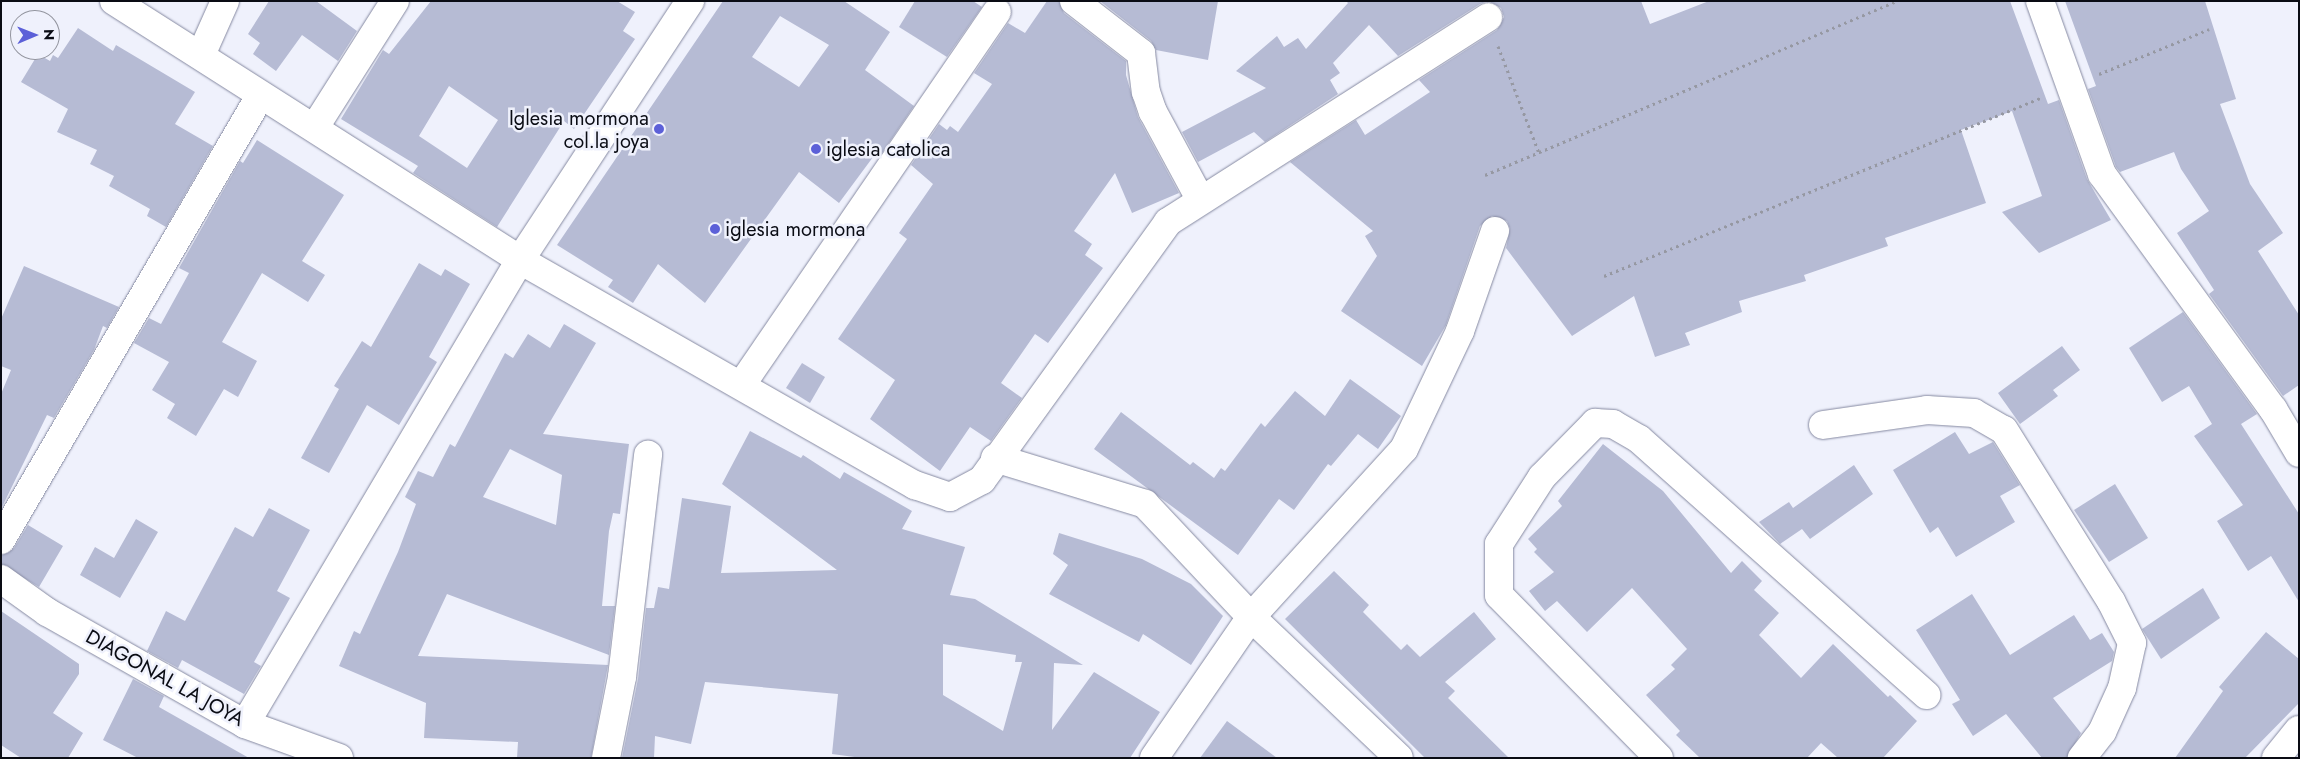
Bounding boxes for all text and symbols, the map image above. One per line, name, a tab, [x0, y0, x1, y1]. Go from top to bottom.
north arrow	[10, 10, 60, 60]
text: N	[39, 29, 59, 40]
place label: Iglesia mormona col.la joya	[509, 106, 649, 153]
marker: Iglesia mormona col.la joya	[653, 123, 665, 135]
place label: iglesia catolica	[826, 137, 950, 161]
marker: iglesia catolica	[810, 143, 822, 155]
place label: iglesia mormona	[725, 217, 865, 241]
marker: iglesia mormona	[709, 223, 721, 235]
street label: DIAGONAL LA JOYA	[82, 625, 248, 731]

